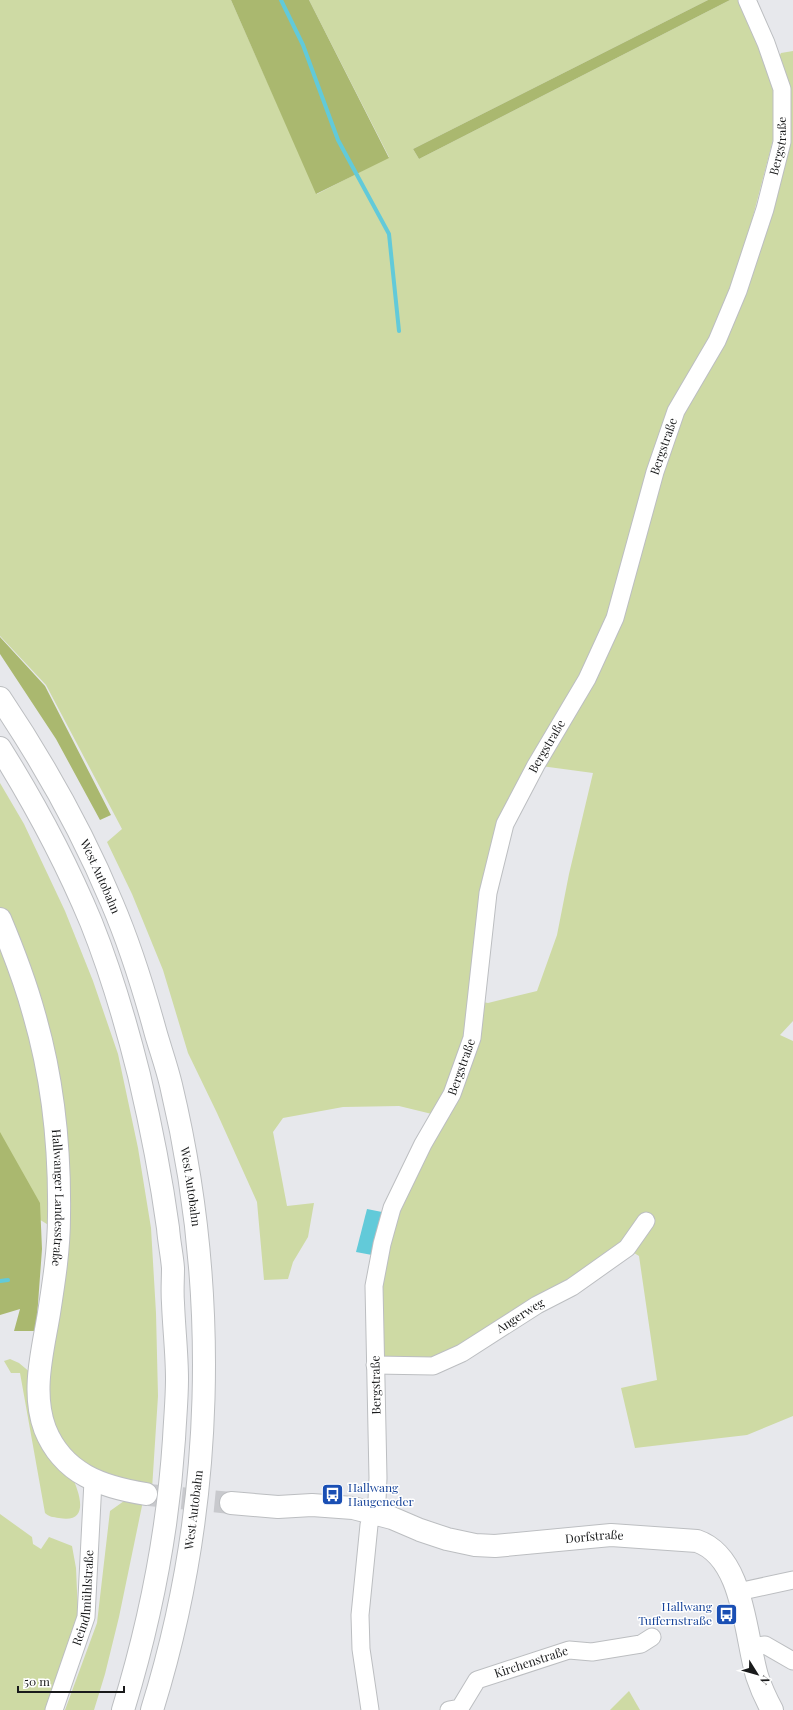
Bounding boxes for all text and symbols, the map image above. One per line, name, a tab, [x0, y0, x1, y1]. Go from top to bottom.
street label: Bergstraße	[765, 117, 789, 177]
street label: Bergstraße	[646, 416, 680, 477]
street label: Bergstraße	[524, 716, 568, 775]
street label: West Autobahn	[77, 835, 125, 916]
street label: Bergstraße	[443, 1036, 478, 1097]
street label: Hallwanger Landesstraße	[49, 1128, 68, 1267]
street label: West Autobahn	[177, 1145, 205, 1227]
street label: Angerweg	[492, 1293, 547, 1337]
street label: Bergstraße	[366, 1355, 384, 1415]
street label: West Autobahn	[180, 1469, 206, 1552]
place label: Hallwang Haugeneder	[348, 1479, 415, 1509]
bus stop icon: Hallwang Haugeneder	[319, 1482, 345, 1508]
street label: Dorfstraße	[564, 1526, 624, 1546]
street label: Reindlmühlstraße	[68, 1549, 96, 1648]
place label: Hallwang Tuffernstraße	[638, 1598, 713, 1628]
bus stop icon: Hallwang Tuffernstraße	[714, 1601, 740, 1627]
street label: Kirchenstraße	[492, 1642, 570, 1681]
north arrow	[737, 1654, 777, 1694]
scale bar	[18, 1668, 124, 1694]
text: 50 m	[24, 1673, 50, 1689]
text: N	[757, 1673, 774, 1688]

